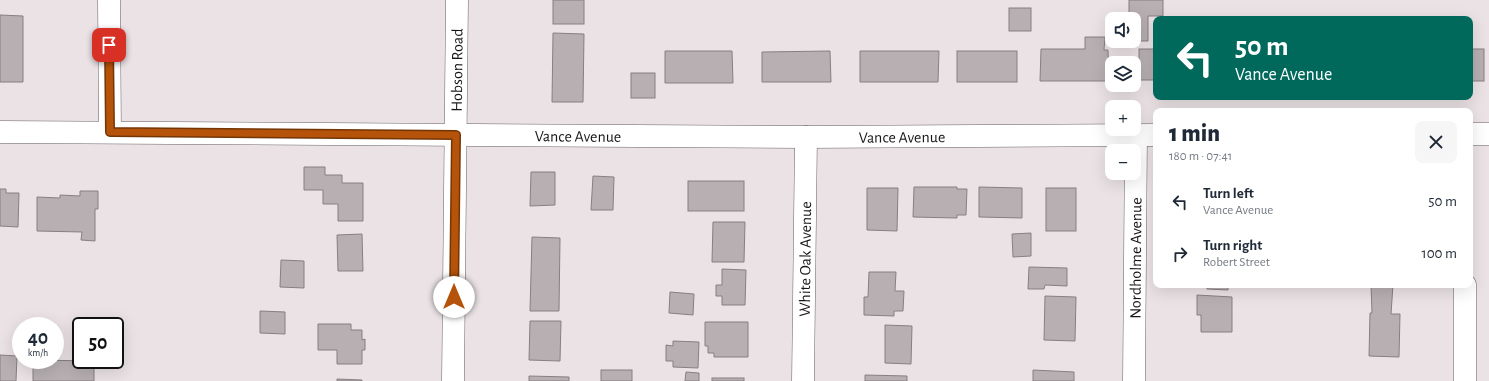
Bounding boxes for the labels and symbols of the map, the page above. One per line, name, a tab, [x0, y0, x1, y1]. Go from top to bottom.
pin	[92, 28, 126, 62]
street label: Hobson Road	[449, 28, 466, 112]
street label: Vance Avenue	[535, 128, 621, 145]
street label: Vance Avenue	[859, 129, 945, 146]
street label: Nordholme Avenue	[1128, 197, 1144, 319]
street label: White Oak Avenue	[797, 201, 814, 317]
position arrow	[433, 276, 475, 318]
speed limit sign: 50	[72, 317, 124, 369]

